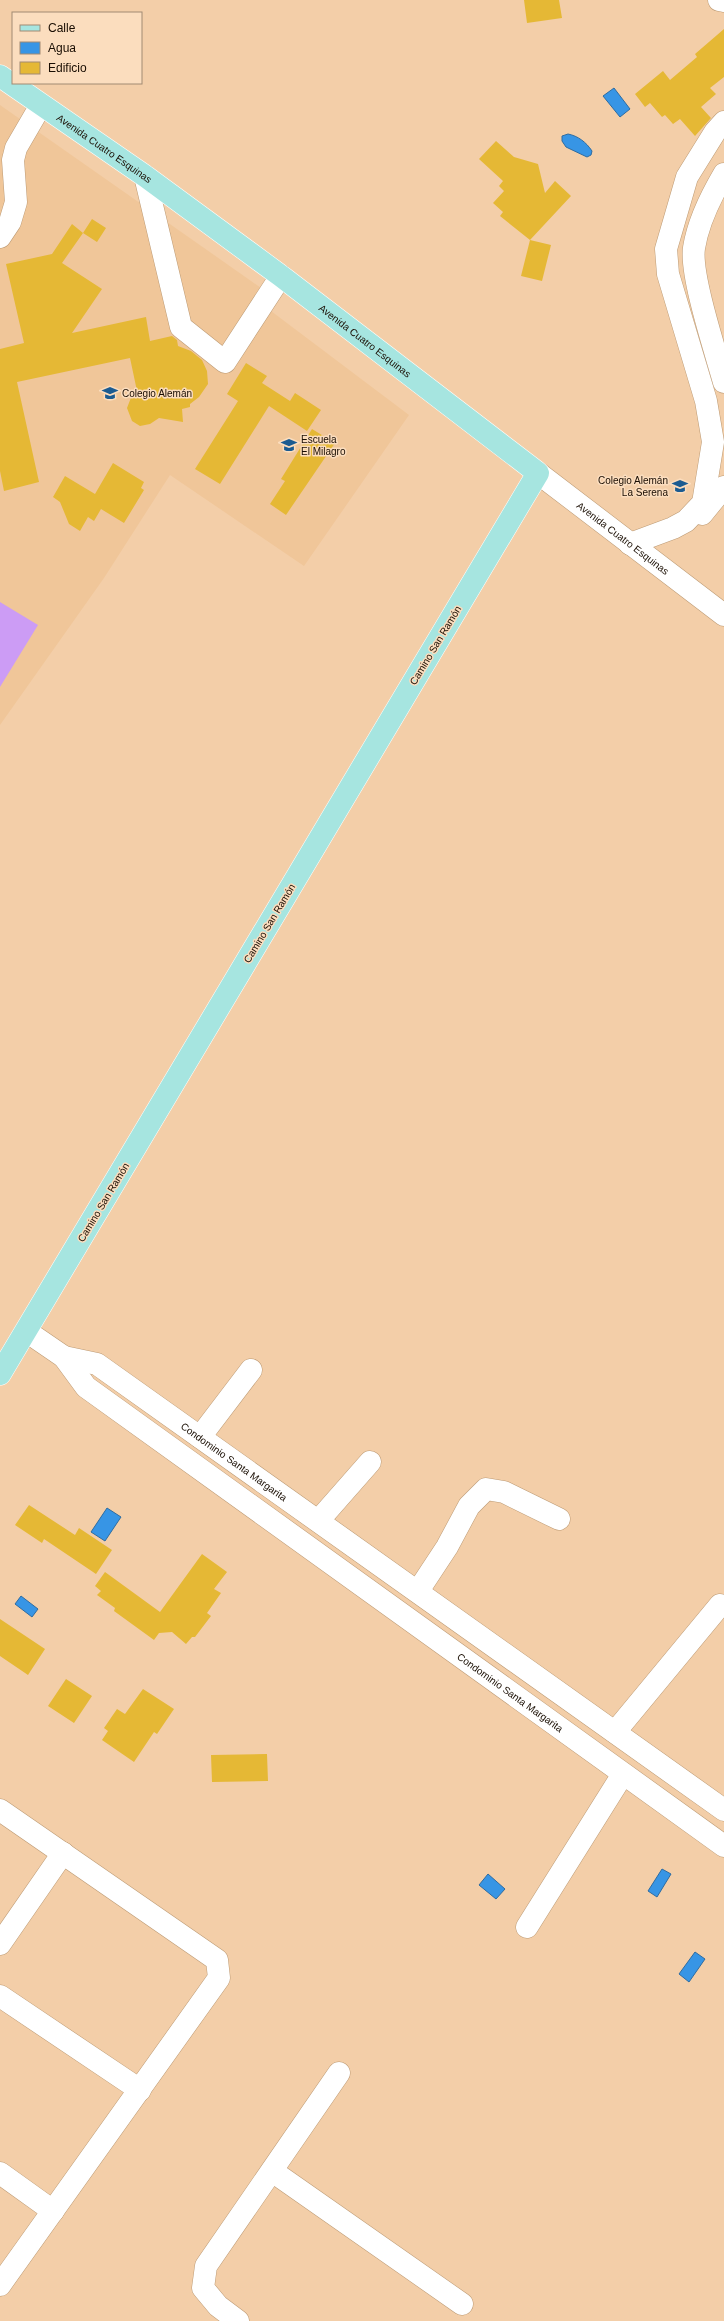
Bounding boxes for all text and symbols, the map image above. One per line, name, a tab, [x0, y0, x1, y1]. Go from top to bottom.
legend	[12, 12, 142, 84]
text: Calle	[48, 21, 76, 35]
text: Agua	[48, 41, 76, 55]
text: Edificio	[48, 61, 87, 75]
street label: Avenida Cuatro Esquinas	[55, 112, 154, 185]
street label: Avenida Cuatro Esquinas	[317, 302, 413, 380]
school or university icon: Colegio Alemán	[101, 384, 119, 402]
place label: Colegio Alemán	[122, 388, 192, 399]
place label: Escuela El Milagro	[301, 434, 346, 457]
school or university icon: Escuela El Milagro	[280, 436, 298, 454]
place label: Colegio Alemán La Serena	[598, 475, 668, 498]
school or university icon: Colegio Alemán La Serena	[671, 477, 689, 495]
street label: Avenida Cuatro Esquinas	[575, 500, 671, 577]
street label: Camino San Ramón	[408, 604, 463, 687]
street label: Camino San Ramón	[242, 882, 297, 965]
street label: Camino San Ramón	[76, 1161, 131, 1244]
street label: Condominio Santa Margarita	[179, 1421, 289, 1504]
street label: Condominio Santa Margarita	[455, 1651, 565, 1735]

